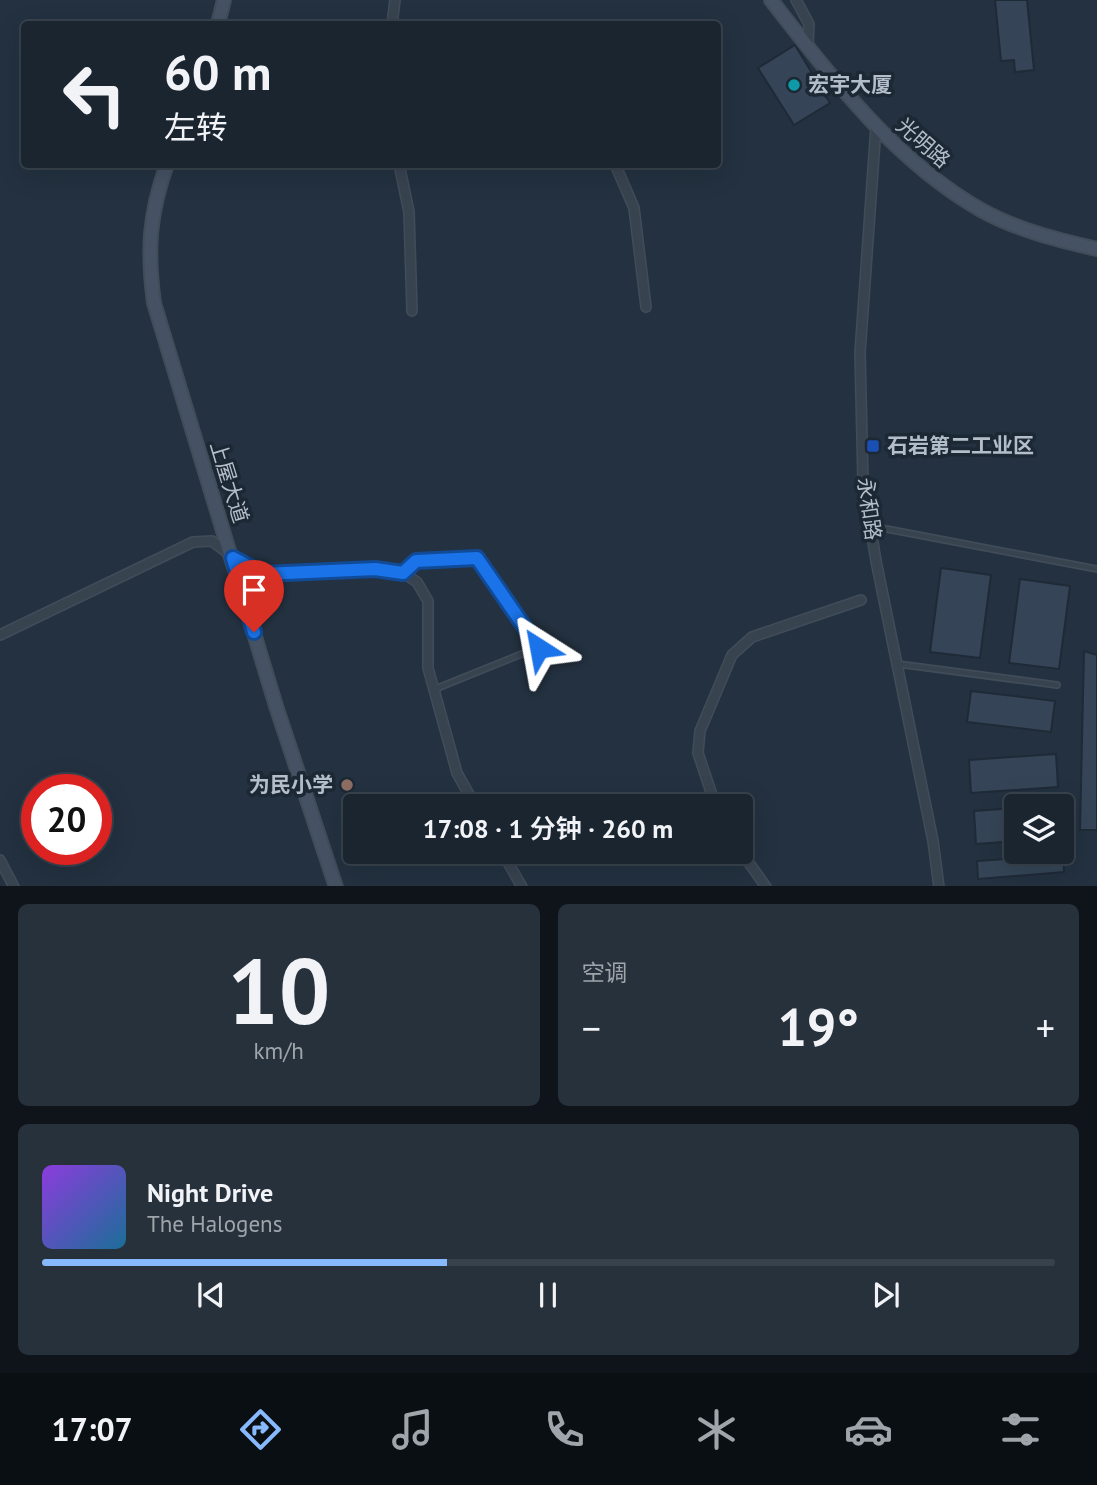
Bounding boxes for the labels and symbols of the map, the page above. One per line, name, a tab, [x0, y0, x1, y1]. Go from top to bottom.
place label: 宏宇大厦	[808, 71, 892, 98]
marker: 宏宇大厦	[786, 77, 802, 93]
street label: 光明路	[891, 112, 956, 173]
place label: 石岩第二工业区	[887, 432, 1034, 459]
street label: 上屋大道	[204, 438, 255, 526]
marker: 石岩第二工业区	[865, 438, 881, 454]
street label: 永和路	[852, 476, 887, 542]
pin	[224, 560, 284, 632]
position arrow	[502, 611, 576, 685]
place label: 为民小学	[249, 771, 333, 798]
speed limit sign: 20	[21, 774, 112, 865]
marker: 为民小学	[339, 777, 355, 793]

